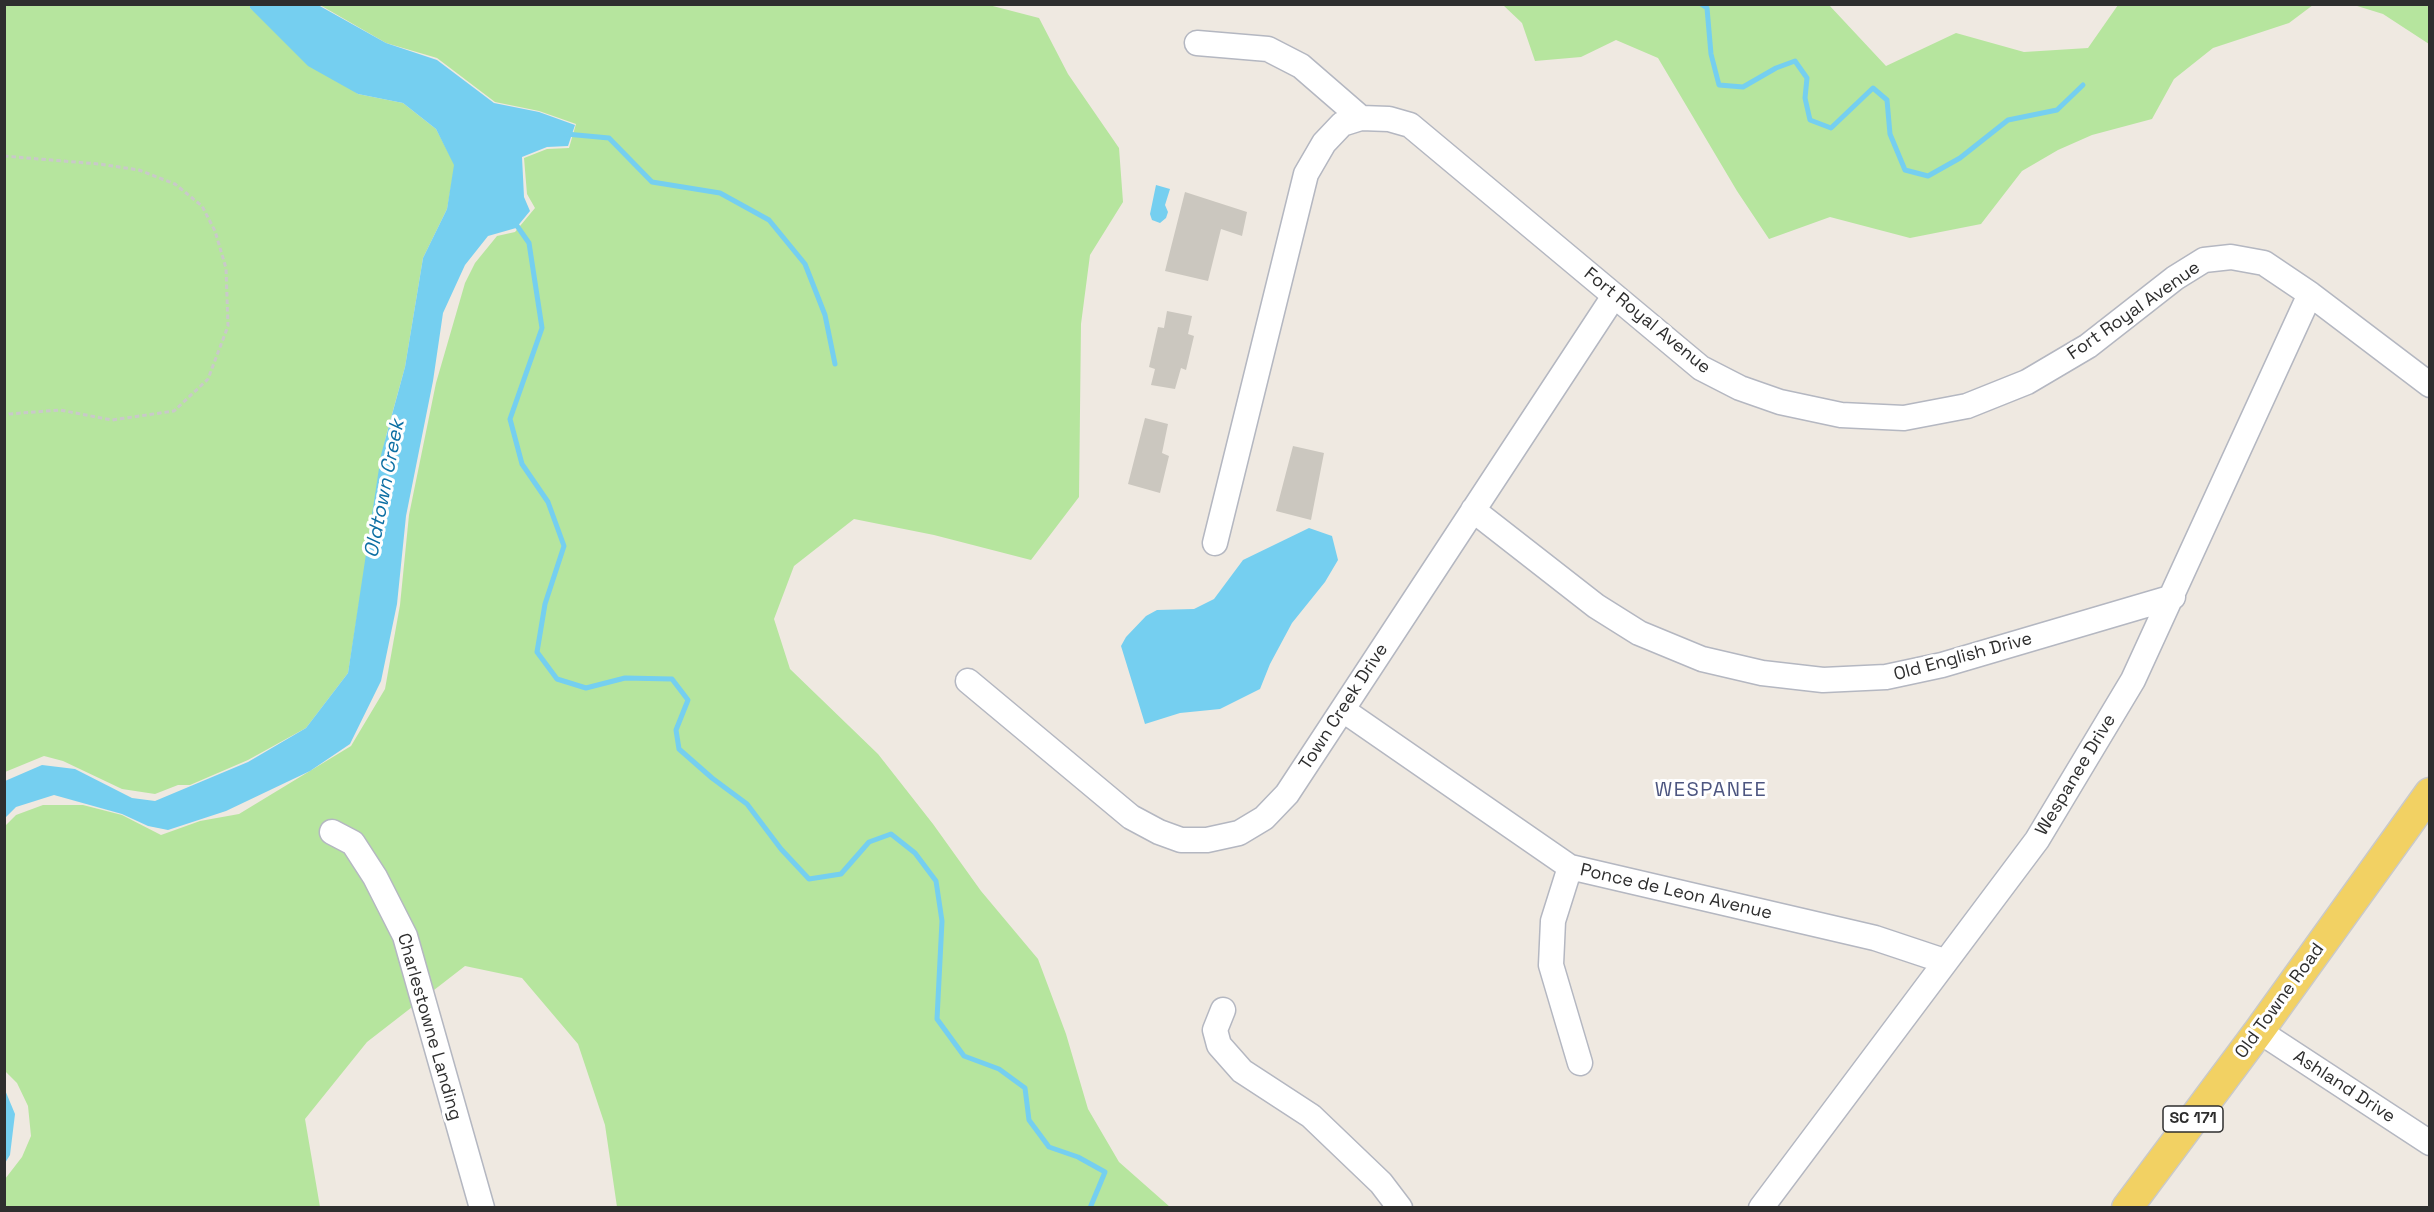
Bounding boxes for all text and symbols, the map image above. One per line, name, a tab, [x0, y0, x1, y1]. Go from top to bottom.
street label: Fort Royal Avenue	[2064, 257, 2204, 365]
street label: Fort Royal Avenue	[1579, 263, 1715, 379]
water label: Oldtown Creek	[360, 418, 410, 560]
street label: Old English Drive	[1891, 628, 2035, 686]
street label: Town Creek Drive	[1295, 640, 1393, 774]
street label: Wespanee Drive	[2031, 710, 2121, 840]
district label: WESPANEE	[1655, 779, 1767, 803]
street label: Ponce de Leon Avenue	[1578, 859, 1774, 925]
street label: Charlestowne Landing	[392, 931, 466, 1123]
street label: Old Towne Road	[2231, 939, 2329, 1063]
street label: Ashland Drive	[2289, 1046, 2399, 1128]
road number: SC 171	[2163, 1106, 2223, 1132]

